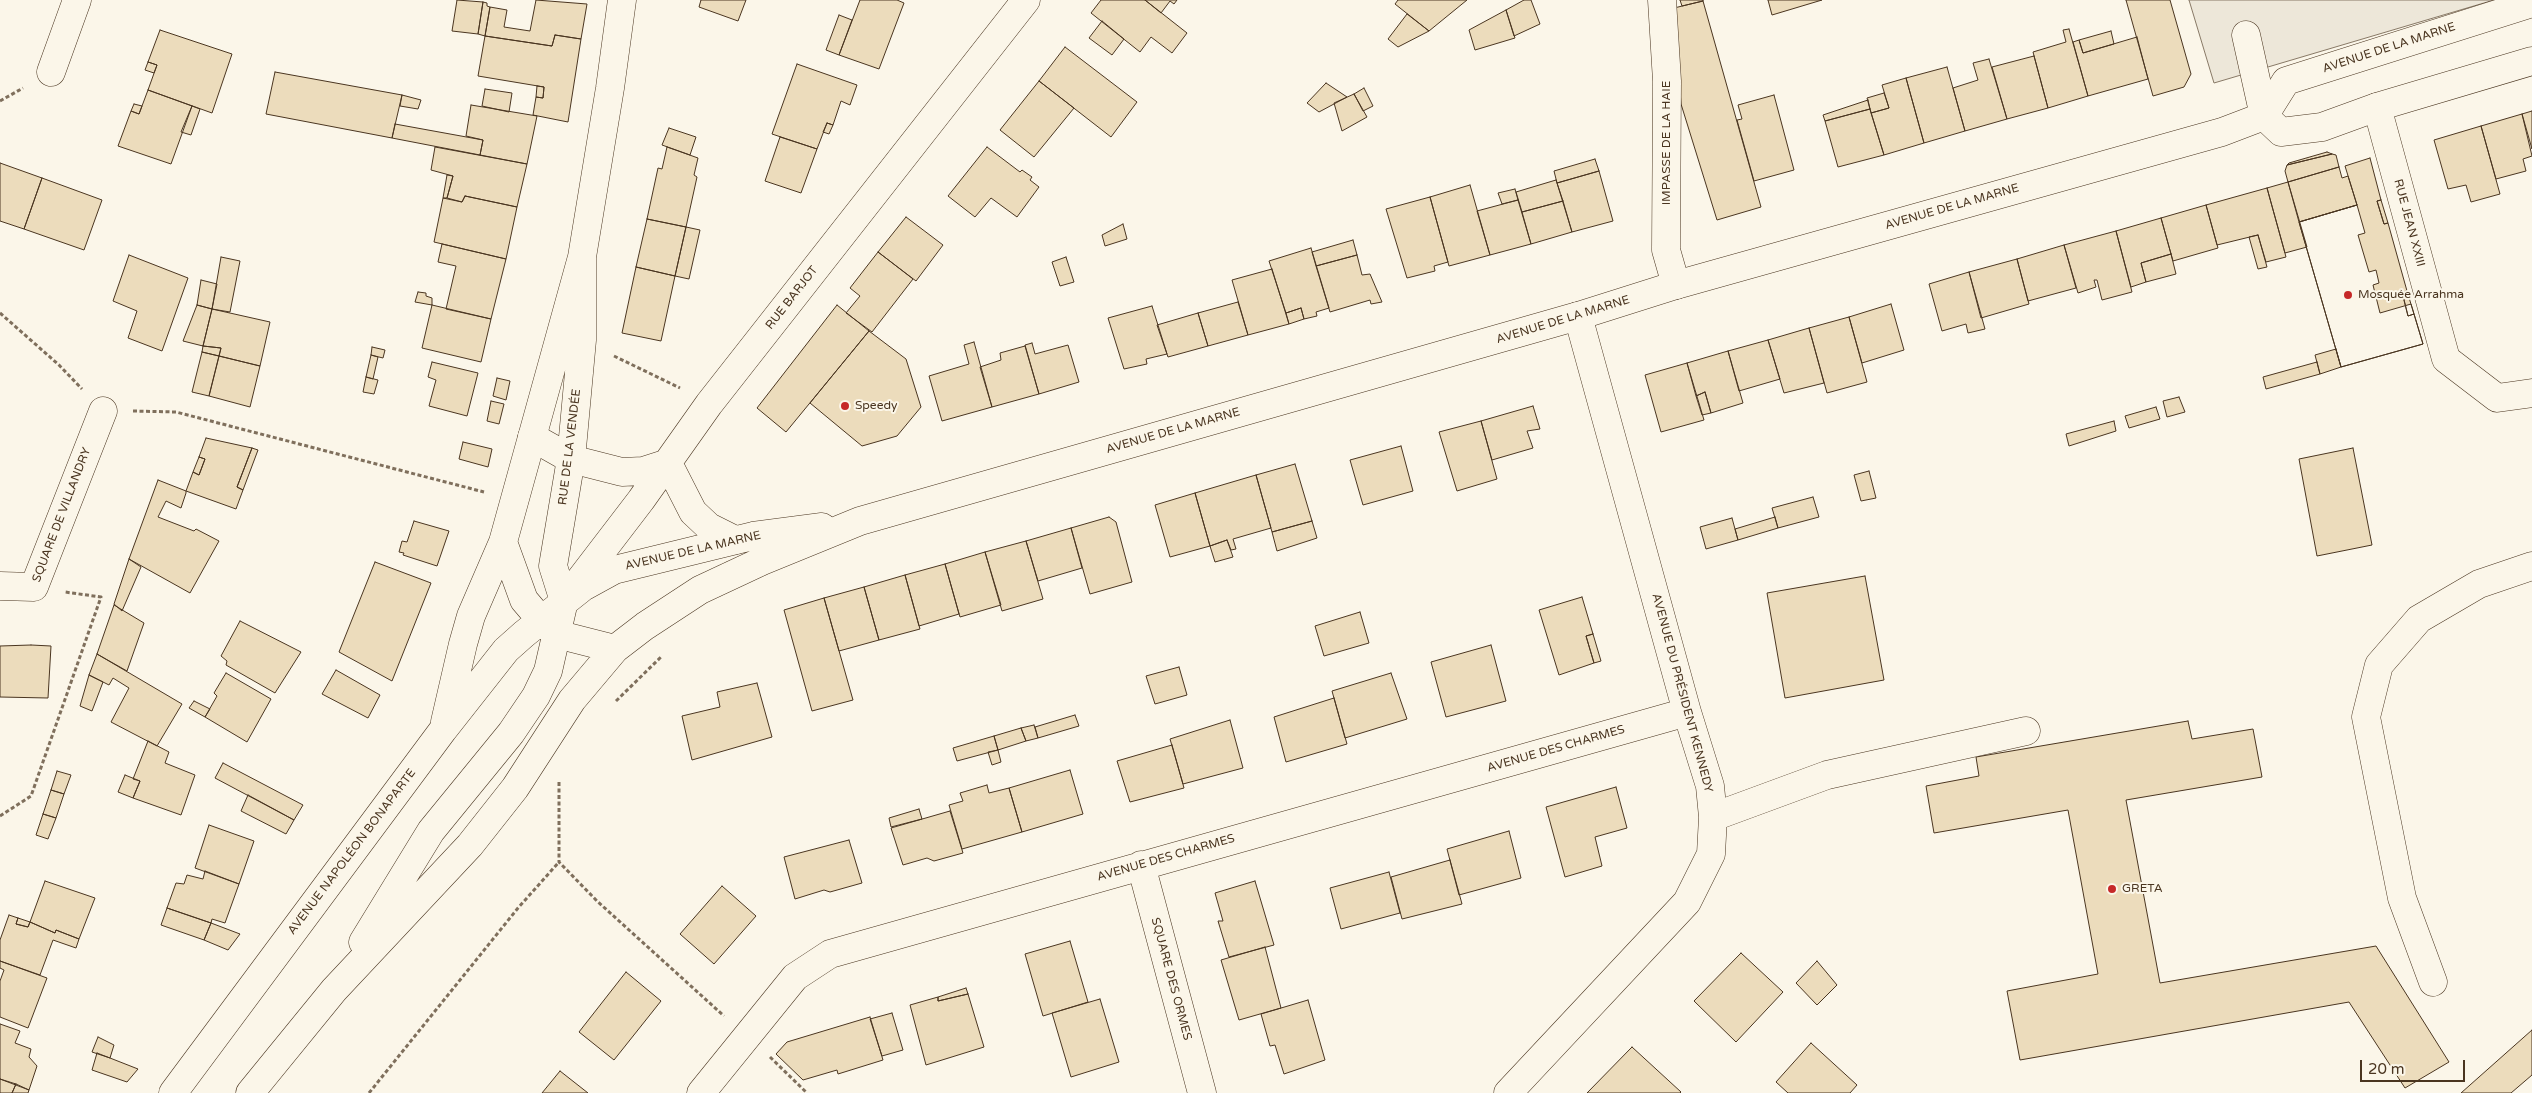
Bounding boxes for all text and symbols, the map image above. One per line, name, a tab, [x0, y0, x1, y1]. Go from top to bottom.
street label: AVENUE DE LA MARNE	[2321, 20, 2457, 76]
street label: IMPASSE DE LA HAIE	[1660, 81, 1674, 205]
street label: RUE JEAN XXIII	[2390, 178, 2428, 268]
street label: AVENUE DE LA MARNE	[1883, 181, 2021, 233]
street label: RUE BARJOT	[763, 263, 821, 333]
place label: Mosquée Arrahma	[2358, 288, 2464, 302]
marker: Mosquée Arrahma	[2342, 289, 2354, 301]
street label: AVENUE DE LA MARNE	[1495, 293, 1631, 347]
street label: RUE DE LA VENDÉE	[556, 388, 584, 506]
place label: Speedy	[855, 399, 897, 413]
marker: Speedy	[839, 400, 851, 412]
street label: AVENUE DE LA MARNE	[1104, 405, 1242, 457]
street label: SQUARE DE VILLANDRY	[30, 446, 94, 584]
street label: AVENUE DE LA MARNE	[624, 528, 762, 574]
street label: AVENUE DU PRÉSIDENT KENNEDY	[1648, 592, 1716, 794]
street label: AVENUE DES CHARMES	[1485, 722, 1627, 776]
street label: AVENUE NAPOLÉON BONAPARTE	[285, 766, 419, 938]
street label: AVENUE DES CHARMES	[1095, 831, 1237, 885]
place label: GRETA	[2122, 882, 2163, 896]
marker: GRETA	[2106, 883, 2118, 895]
street label: SQUARE DES ORMES	[1148, 916, 1194, 1042]
scale bar	[2362, 1050, 2467, 1082]
text: 20 m	[2368, 1060, 2405, 1078]

